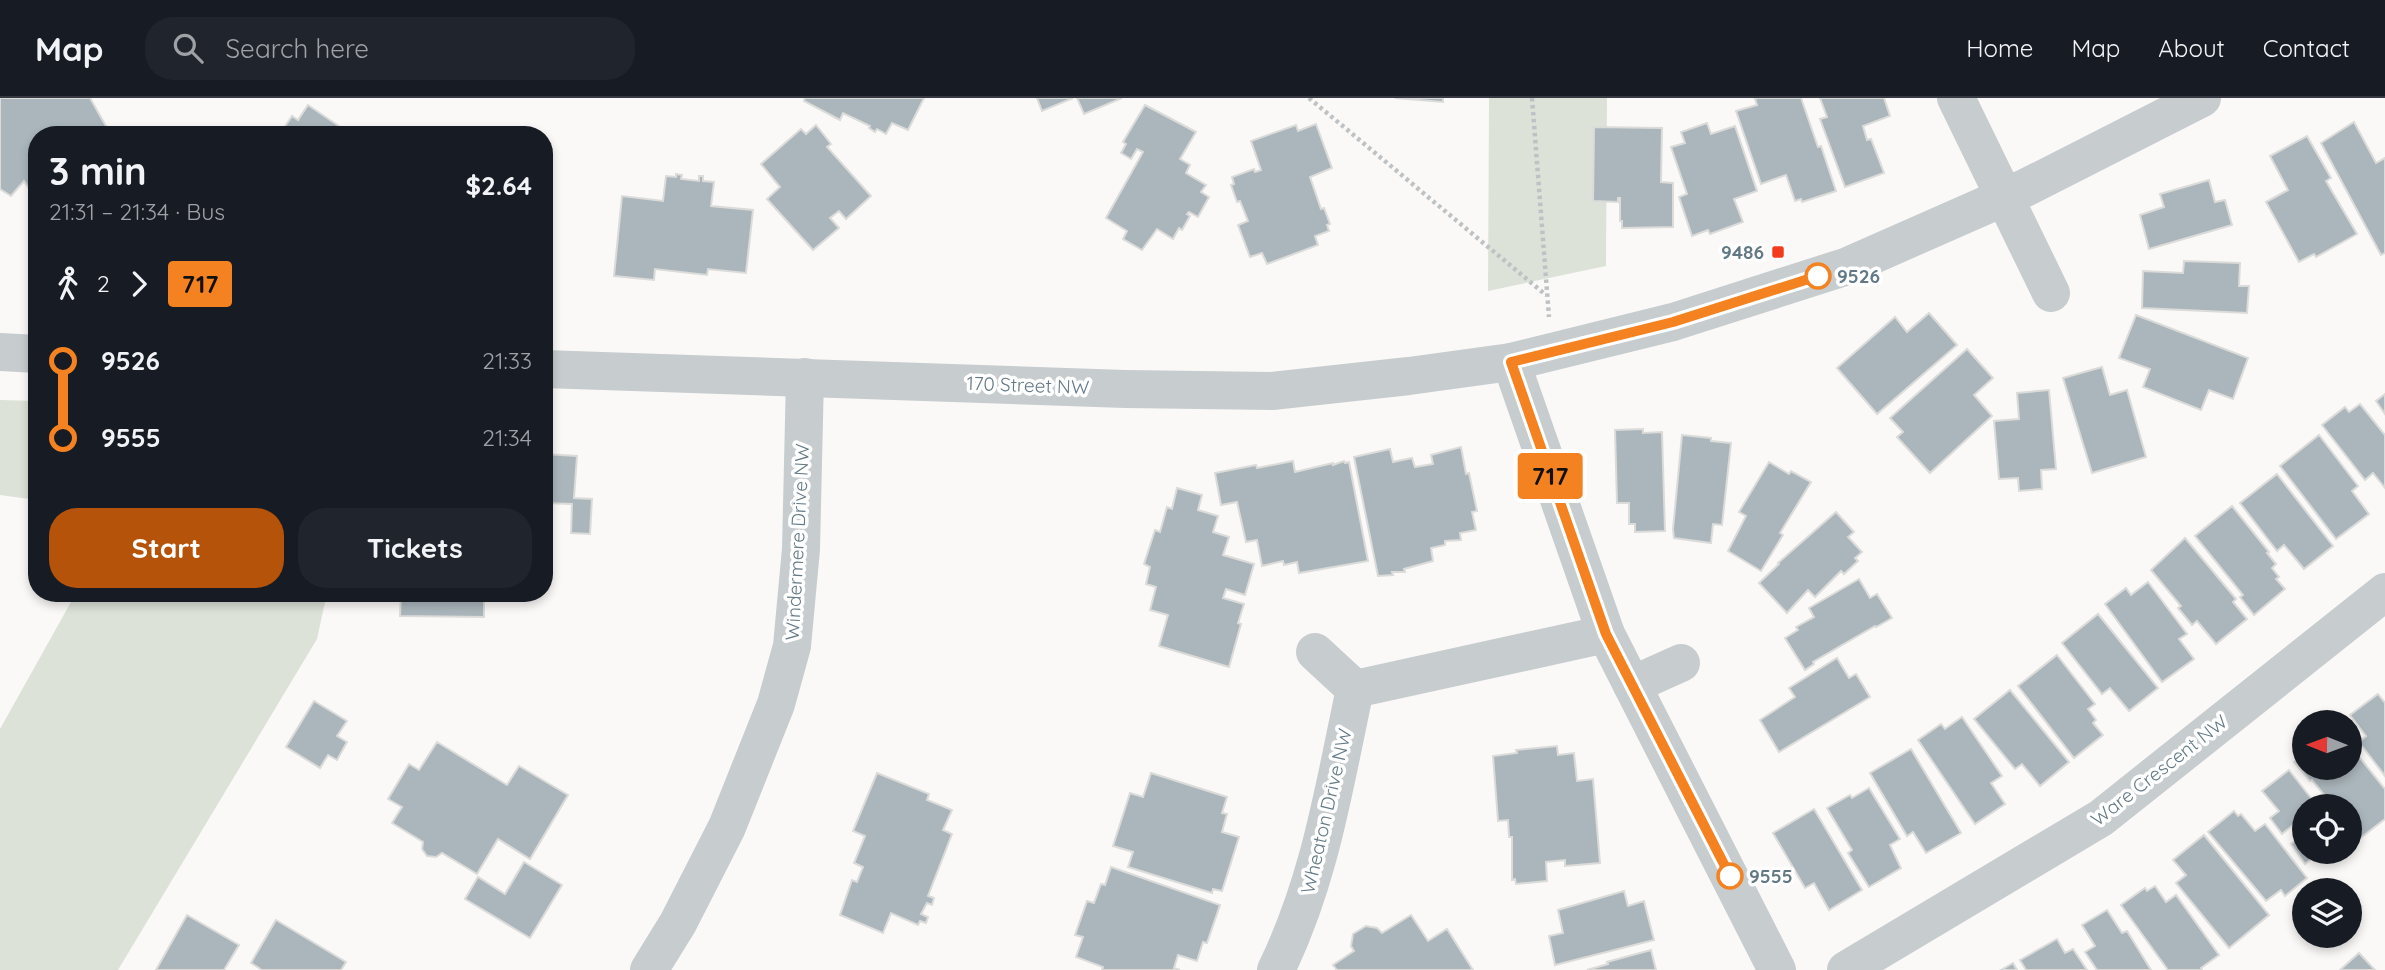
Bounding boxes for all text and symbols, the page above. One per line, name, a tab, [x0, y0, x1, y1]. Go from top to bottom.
search box	[145, 17, 635, 80]
text: Map	[35, 28, 103, 69]
icon: search	[169, 29, 207, 67]
text: Search here	[225, 32, 369, 65]
text: Home	[1966, 33, 2033, 63]
text: Map	[2071, 33, 2120, 63]
text: About	[2158, 33, 2225, 63]
text: Contact	[2263, 33, 2350, 63]
text: 3 min	[49, 147, 147, 195]
text: $2.64	[466, 169, 532, 202]
text: 21:31 – 21:34 · Bus	[49, 197, 225, 226]
place label: 9486	[1721, 240, 1764, 264]
marker: 9486	[1770, 244, 1786, 260]
marker: 9526	[1805, 263, 1831, 289]
place label: 9526	[1837, 264, 1880, 288]
icon: walk	[49, 265, 87, 303]
icon: forward	[120, 265, 158, 303]
text: 2	[97, 269, 110, 298]
text: 717	[182, 269, 218, 299]
text: 9526	[101, 344, 160, 377]
text: 21:33	[482, 346, 532, 375]
street label: 170 Street NW	[966, 371, 1090, 399]
text: 9555	[101, 421, 161, 454]
text: 21:34	[482, 423, 532, 452]
street label: Windermere Drive NW	[780, 443, 814, 641]
line badge: 717	[1510, 453, 1590, 499]
text: 717	[1532, 461, 1568, 491]
button: Start	[49, 508, 284, 588]
button: Tickets	[298, 508, 532, 588]
street label: Ware Crescent NW	[2086, 709, 2232, 831]
north arrow	[2292, 710, 2362, 780]
map controls	[2292, 710, 2362, 948]
street label: Wheaton Drive NW	[1295, 726, 1357, 896]
button: locate	[2292, 794, 2362, 864]
marker: 9555	[1717, 863, 1743, 889]
place label: 9555	[1749, 864, 1793, 888]
button: layers	[2292, 878, 2362, 948]

